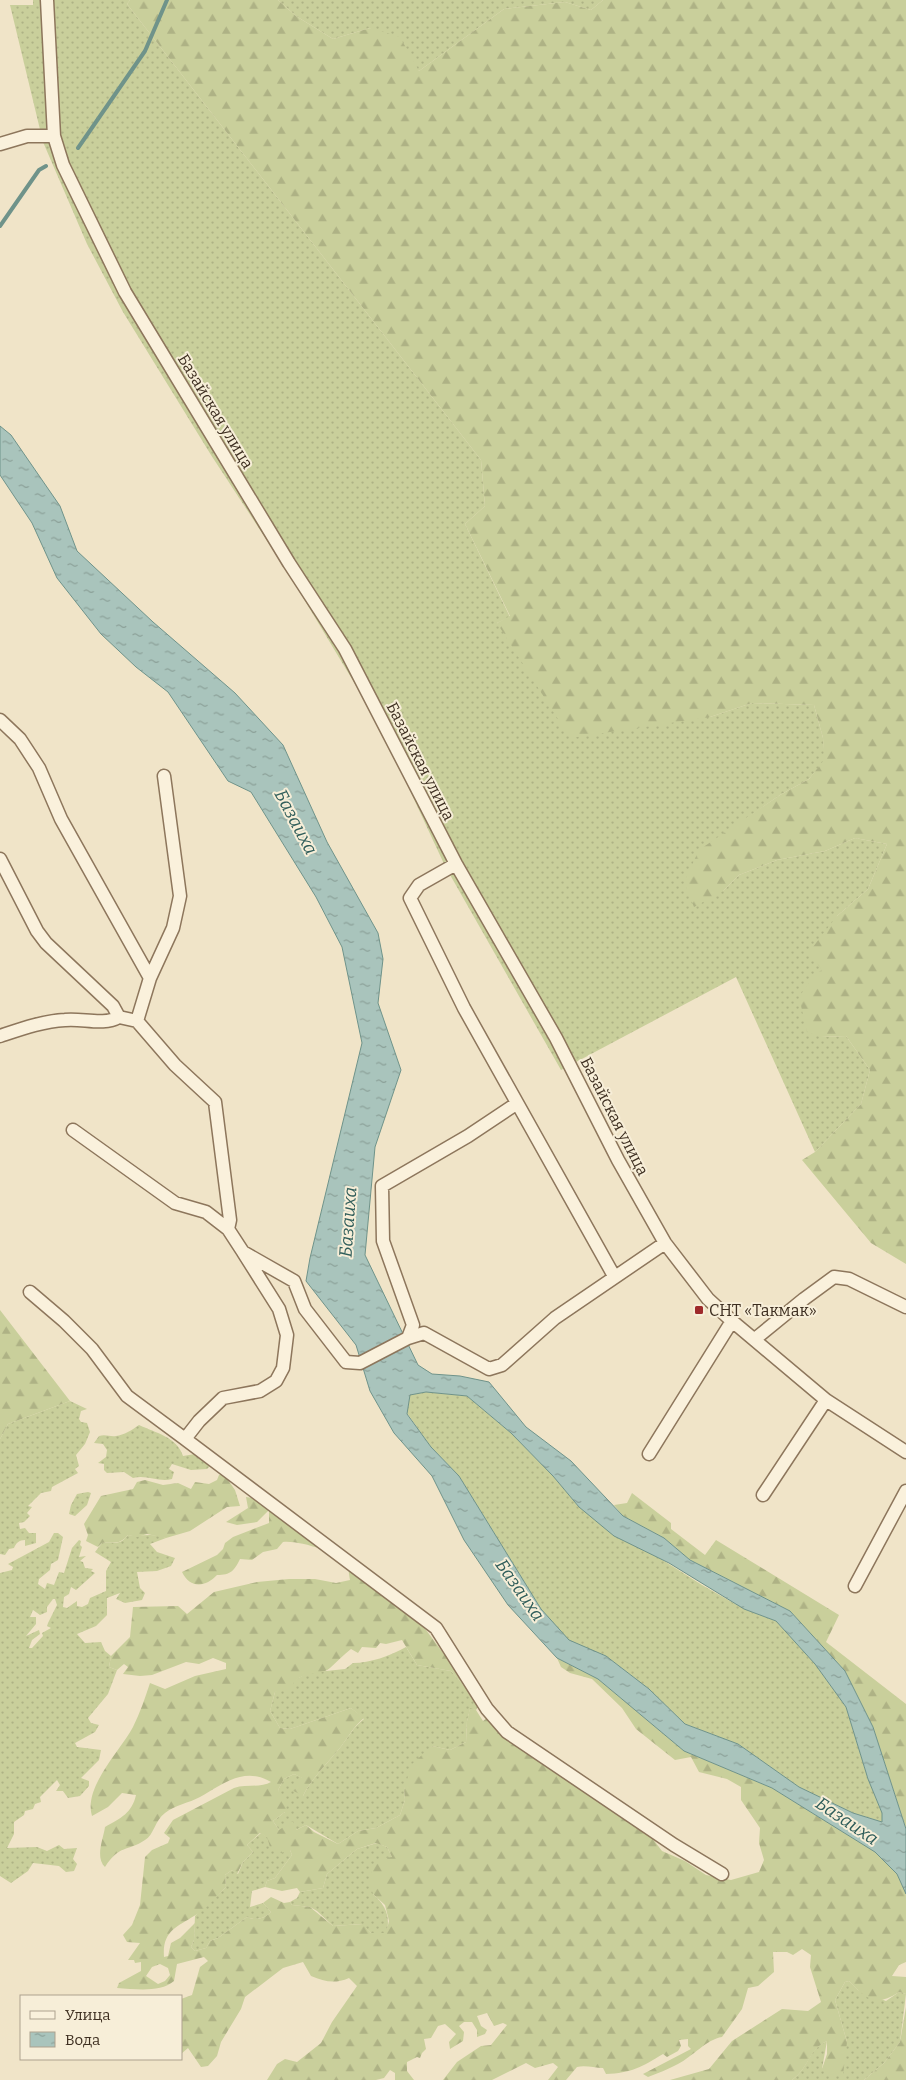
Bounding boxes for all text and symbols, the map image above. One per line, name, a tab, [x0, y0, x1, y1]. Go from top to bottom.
street label: Базайская улица	[174, 351, 257, 472]
street label: Базайская улица	[383, 699, 459, 824]
water label: Базаиха	[270, 786, 322, 858]
street label: Базайская улица	[577, 1054, 653, 1179]
water label: Базаиха	[335, 1186, 361, 1258]
place label: СНТ «Такмак»	[709, 1301, 817, 1320]
marker: СНТ «Такмак»	[693, 1304, 705, 1316]
water label: Базаиха	[491, 1555, 549, 1625]
water label: Базаиха	[812, 1792, 882, 1850]
legend	[20, 1995, 182, 2060]
text: Улица	[65, 2006, 111, 2024]
text: Вода	[65, 2031, 100, 2049]

